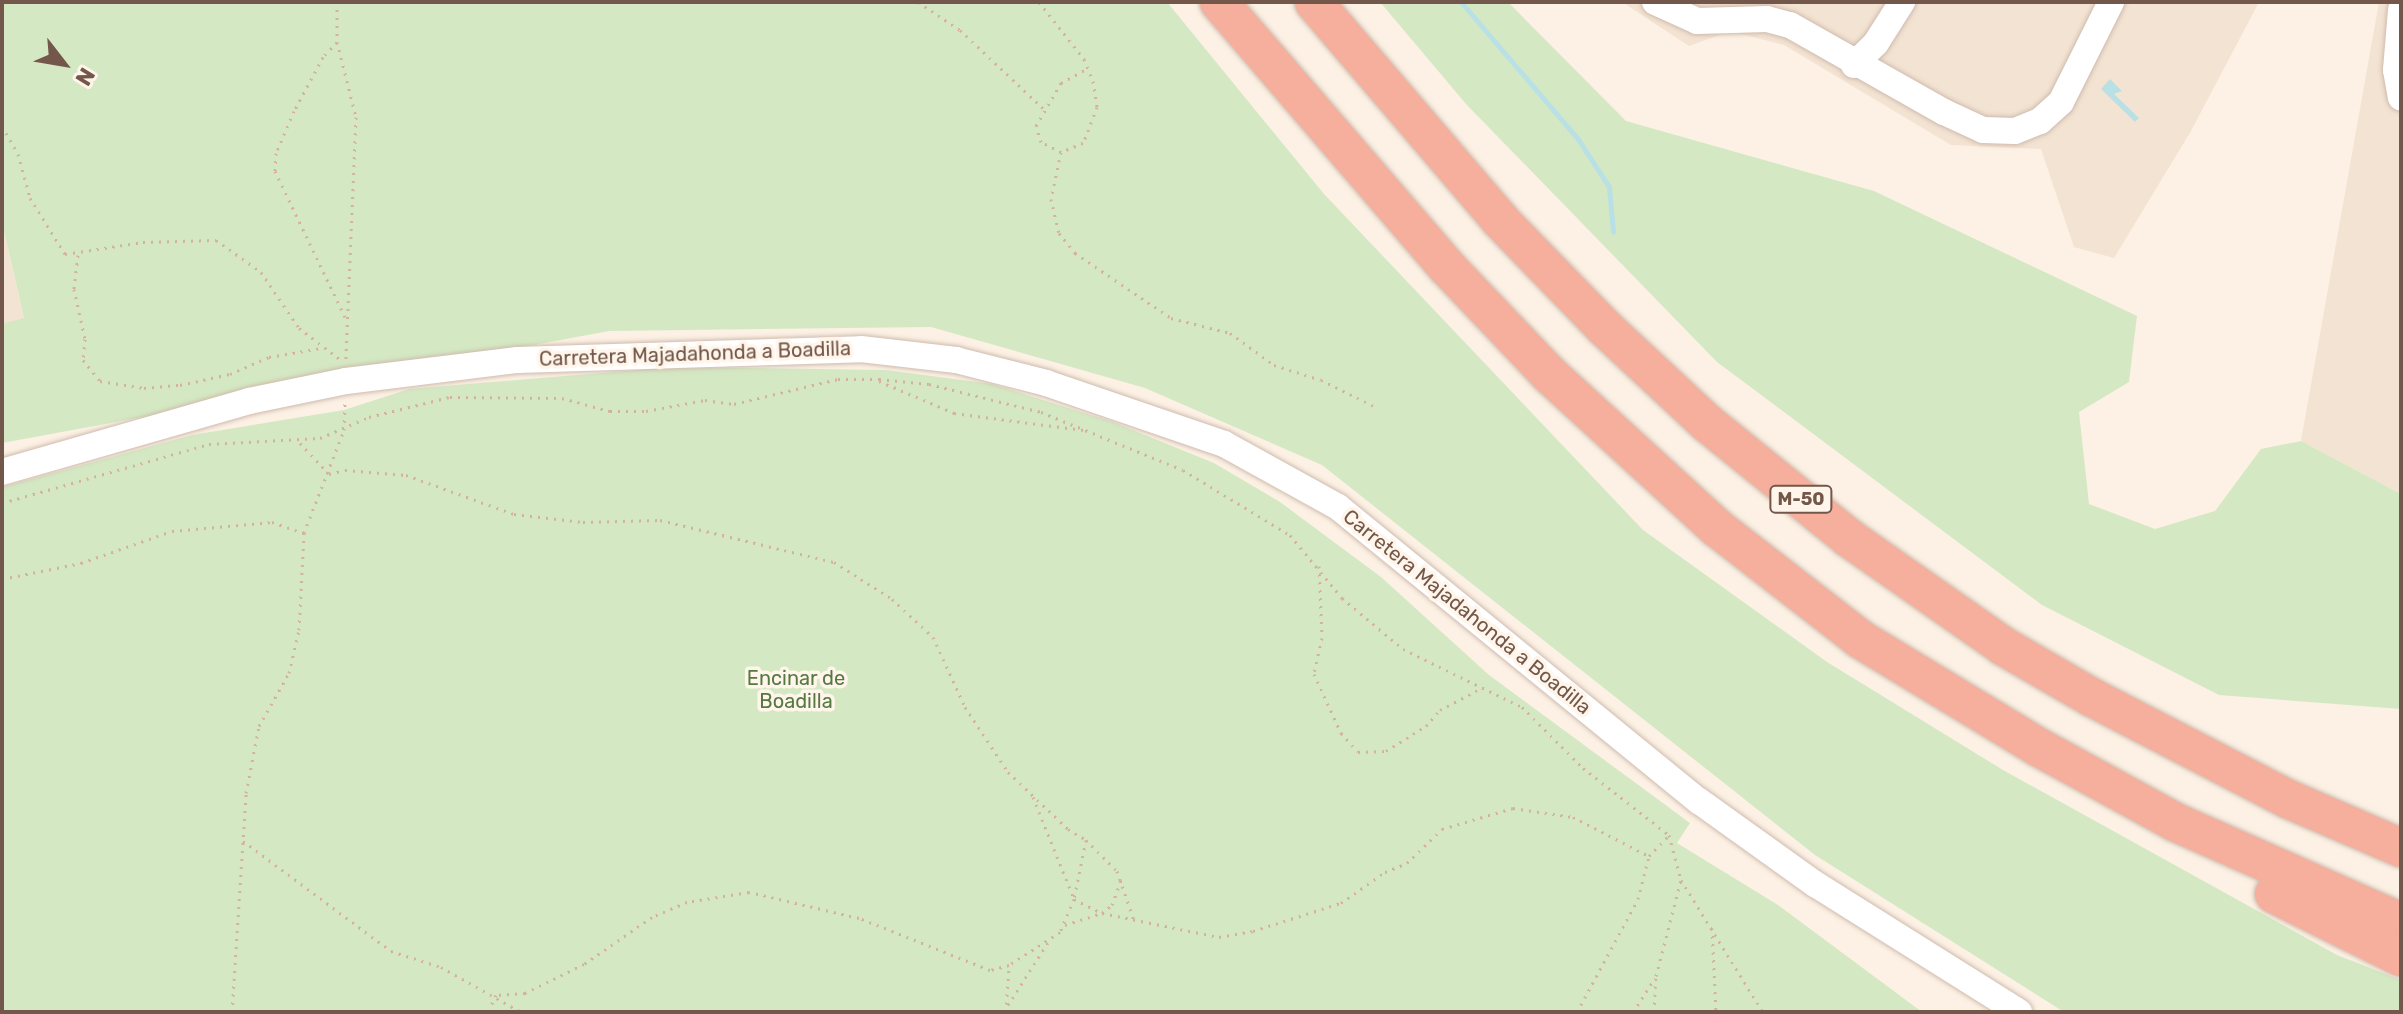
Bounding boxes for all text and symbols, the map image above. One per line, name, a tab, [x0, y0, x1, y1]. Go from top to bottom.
north arrow	[24, 24, 104, 104]
text: N	[69, 63, 101, 90]
street label: Carretera Majadahonda a Boadilla	[539, 337, 851, 371]
road number: M-50	[1769, 485, 1833, 513]
street label: Carretera Majadahonda a Boadilla	[1338, 504, 1596, 720]
park label: Encinar de Boadilla	[747, 667, 845, 714]

